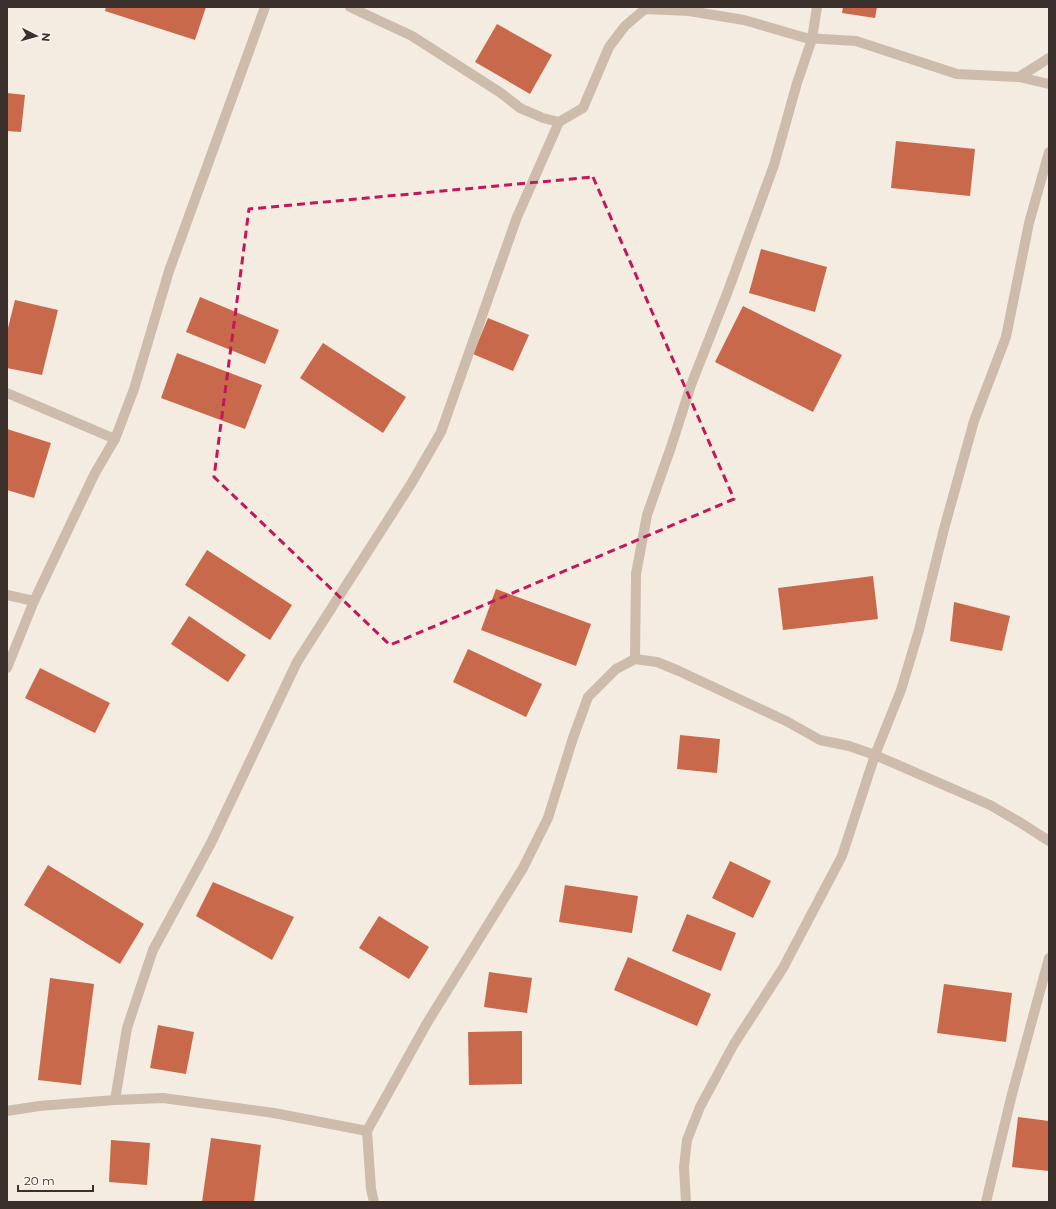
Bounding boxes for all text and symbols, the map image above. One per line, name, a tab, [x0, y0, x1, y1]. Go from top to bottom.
north arrow	[16, 16, 56, 56]
text: N	[39, 32, 53, 42]
scale bar	[18, 1167, 93, 1193]
text: 20 m	[24, 1173, 55, 1188]

